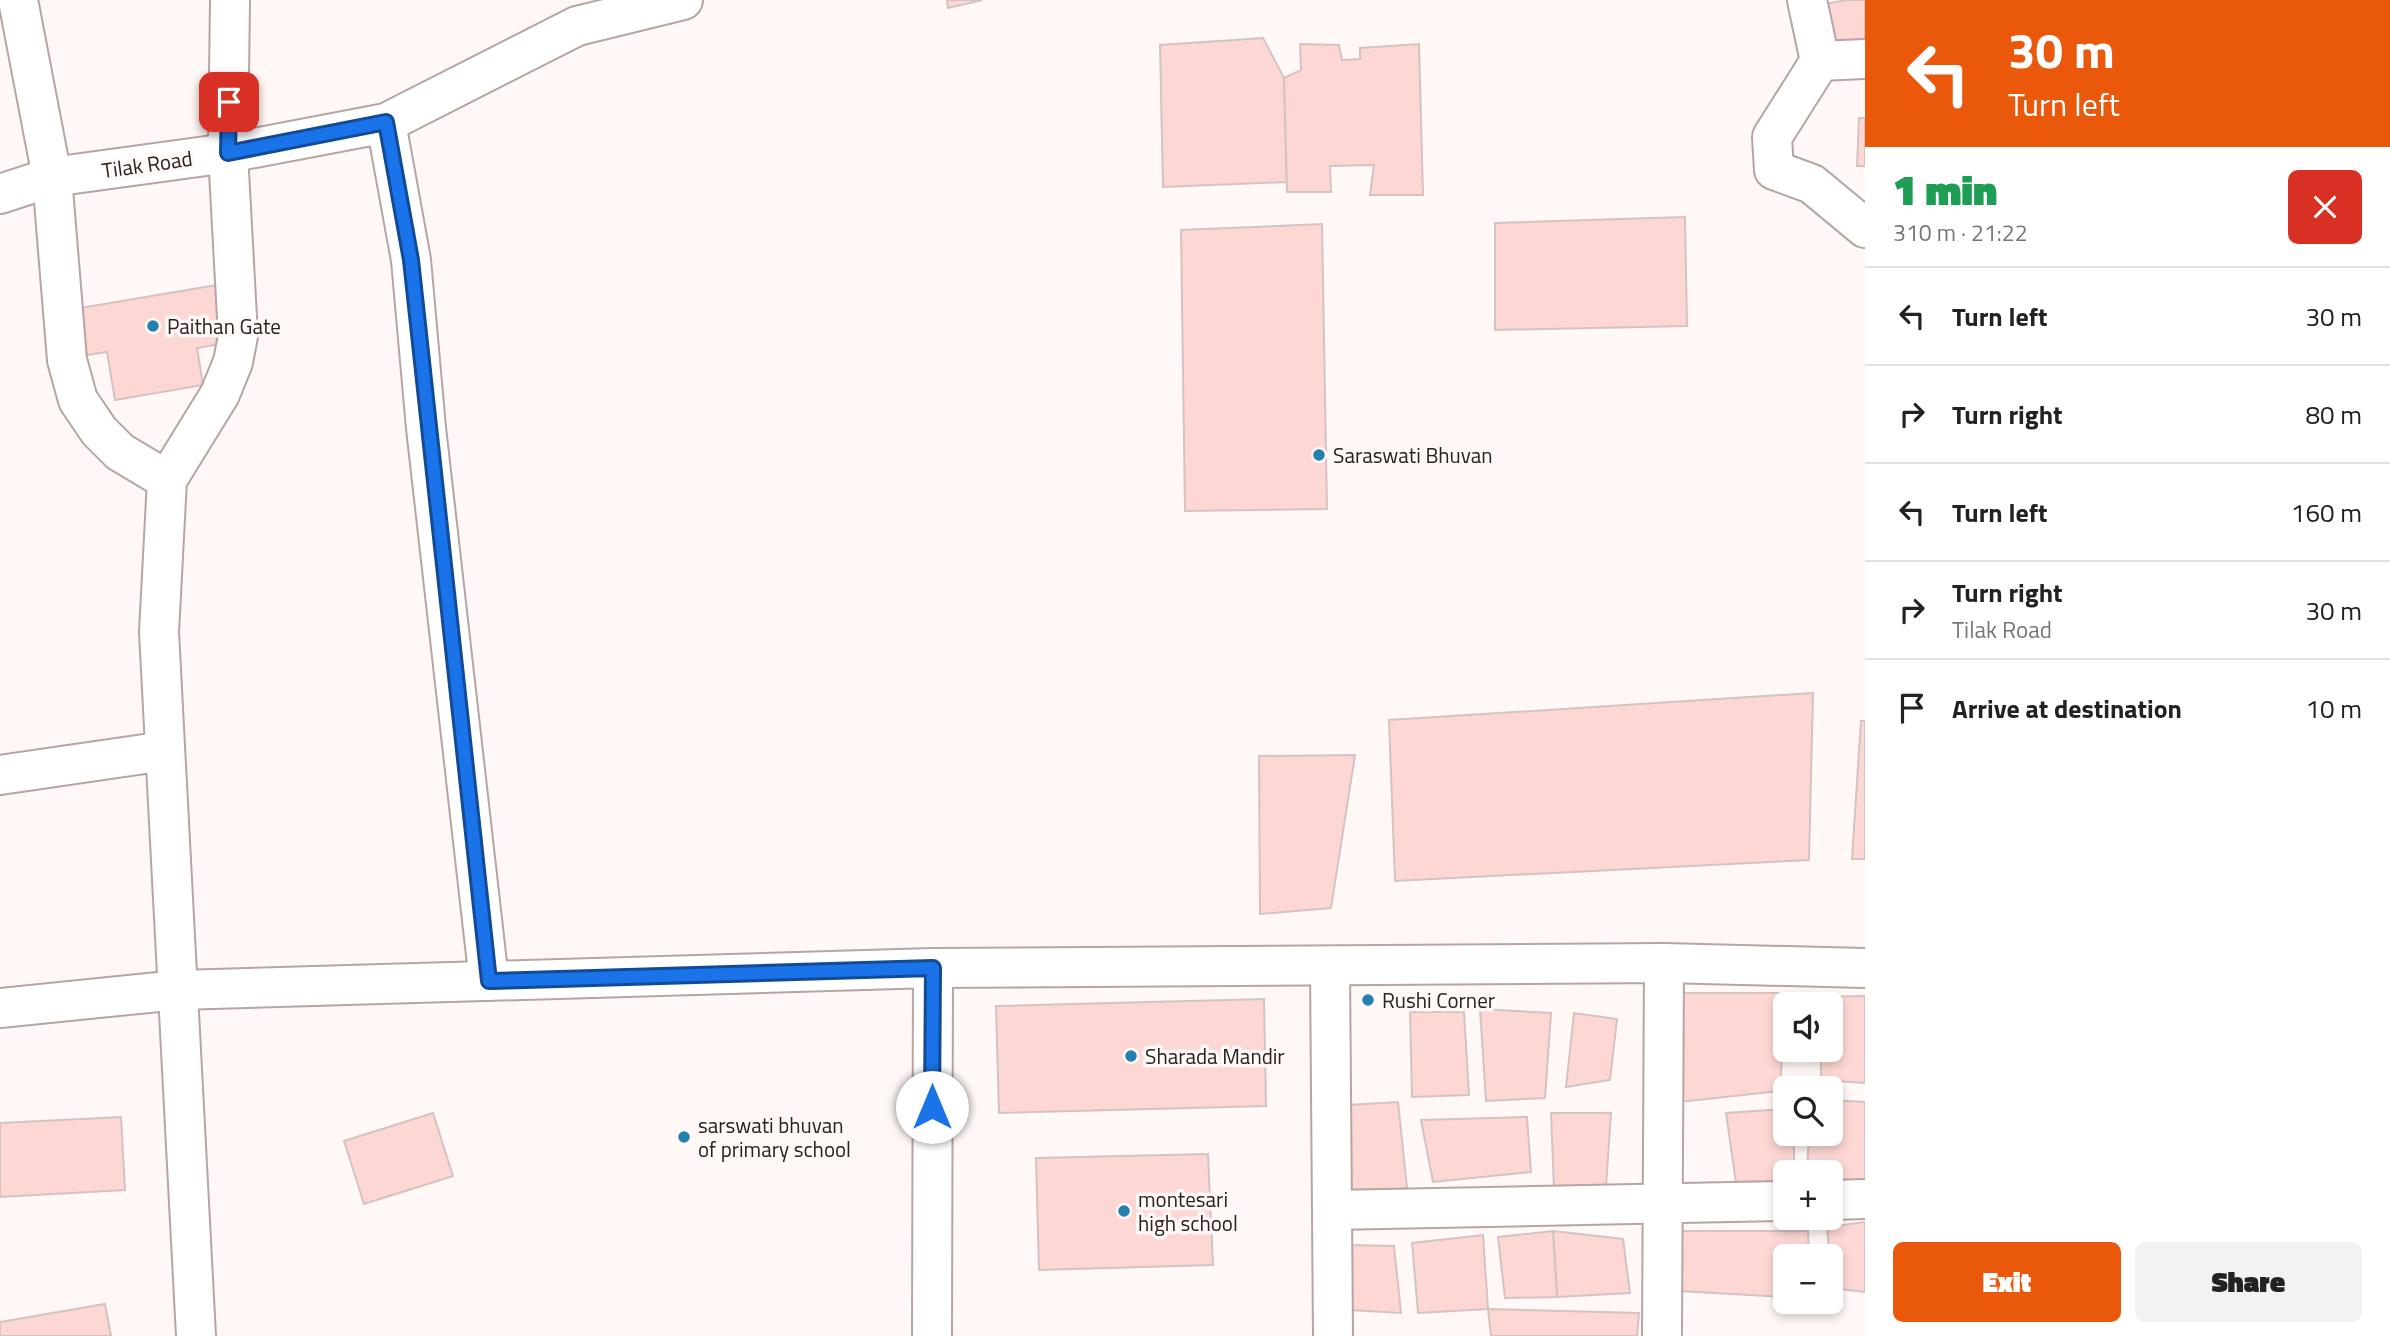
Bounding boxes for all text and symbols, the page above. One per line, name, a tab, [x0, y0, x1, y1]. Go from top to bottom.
text: 30 m	[2008, 12, 2115, 87]
icon: left	[1893, 28, 1984, 119]
pin	[199, 72, 259, 132]
text: Turn left	[2008, 80, 2120, 128]
icon: arrive	[210, 83, 248, 121]
street label: Tilak Road	[100, 142, 194, 186]
text: 1 min	[1893, 157, 1997, 221]
button: close	[2288, 170, 2362, 244]
text: 310 m · 21:22	[1893, 215, 2028, 250]
icon: left	[1893, 297, 1931, 335]
text: Turn left	[1952, 297, 2047, 336]
text: 30 m	[2305, 297, 2362, 336]
place label: Paithan Gate	[167, 310, 281, 342]
marker: Paithan Gate	[145, 318, 161, 334]
icon: right	[1893, 395, 1931, 433]
text: Turn right	[1952, 395, 2063, 434]
text: 80 m	[2305, 395, 2362, 434]
place label: Saraswati Bhuvan	[1333, 439, 1492, 471]
marker: Saraswati Bhuvan	[1311, 447, 1327, 463]
icon: left	[1893, 493, 1931, 531]
text: Turn left	[1952, 493, 2047, 532]
text: 160 m	[2291, 493, 2362, 532]
text: Turn right	[1952, 573, 2063, 612]
icon: right	[1893, 591, 1931, 629]
text: 30 m	[2305, 591, 2362, 630]
text: Tilak Road	[1952, 612, 2052, 647]
icon: arrive	[1893, 689, 1931, 727]
text: Arrive at destination	[1952, 689, 2182, 728]
text: 10 m	[2305, 689, 2362, 728]
place label: Rushi Corner	[1382, 984, 1495, 1016]
marker: Rushi Corner	[1360, 992, 1376, 1008]
map controls	[1773, 992, 1843, 1314]
button: sound	[1773, 992, 1843, 1062]
place label: Sharada Mandir	[1145, 1040, 1285, 1072]
marker: Sharada Mandir	[1123, 1048, 1139, 1064]
position arrow	[895, 1070, 969, 1144]
button: search	[1773, 1076, 1843, 1146]
place label: sarswati bhuvan of primary school	[698, 1109, 851, 1165]
marker: sarswati bhuvan of primary school	[676, 1129, 692, 1145]
button: +	[1773, 1160, 1843, 1230]
place label: montesari high school	[1138, 1183, 1238, 1239]
marker: montesari high school	[1116, 1203, 1132, 1219]
button: Exit	[1893, 1242, 2121, 1322]
button: Share	[2135, 1242, 2362, 1322]
button: −	[1773, 1244, 1843, 1314]

